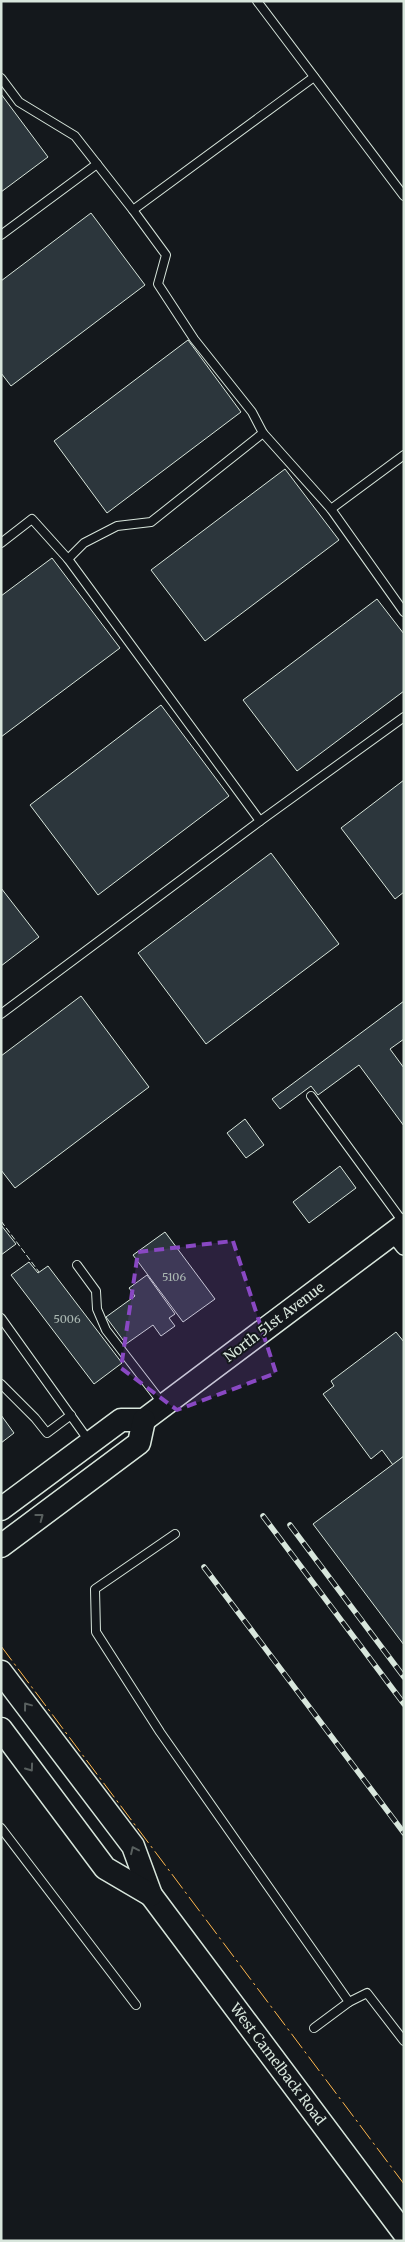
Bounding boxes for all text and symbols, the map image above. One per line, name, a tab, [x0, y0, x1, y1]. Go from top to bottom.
house number: 5106	[162, 1270, 186, 1284]
street label: North 51st Avenue	[220, 1278, 328, 1366]
house number: 5006	[53, 1312, 81, 1326]
one-way arrow	[35, 1514, 44, 1523]
one-way arrow	[25, 1703, 33, 1712]
one-way arrow	[24, 1762, 33, 1772]
one-way arrow	[129, 1846, 140, 1855]
street label: West Camelback Road	[226, 1999, 330, 2129]

